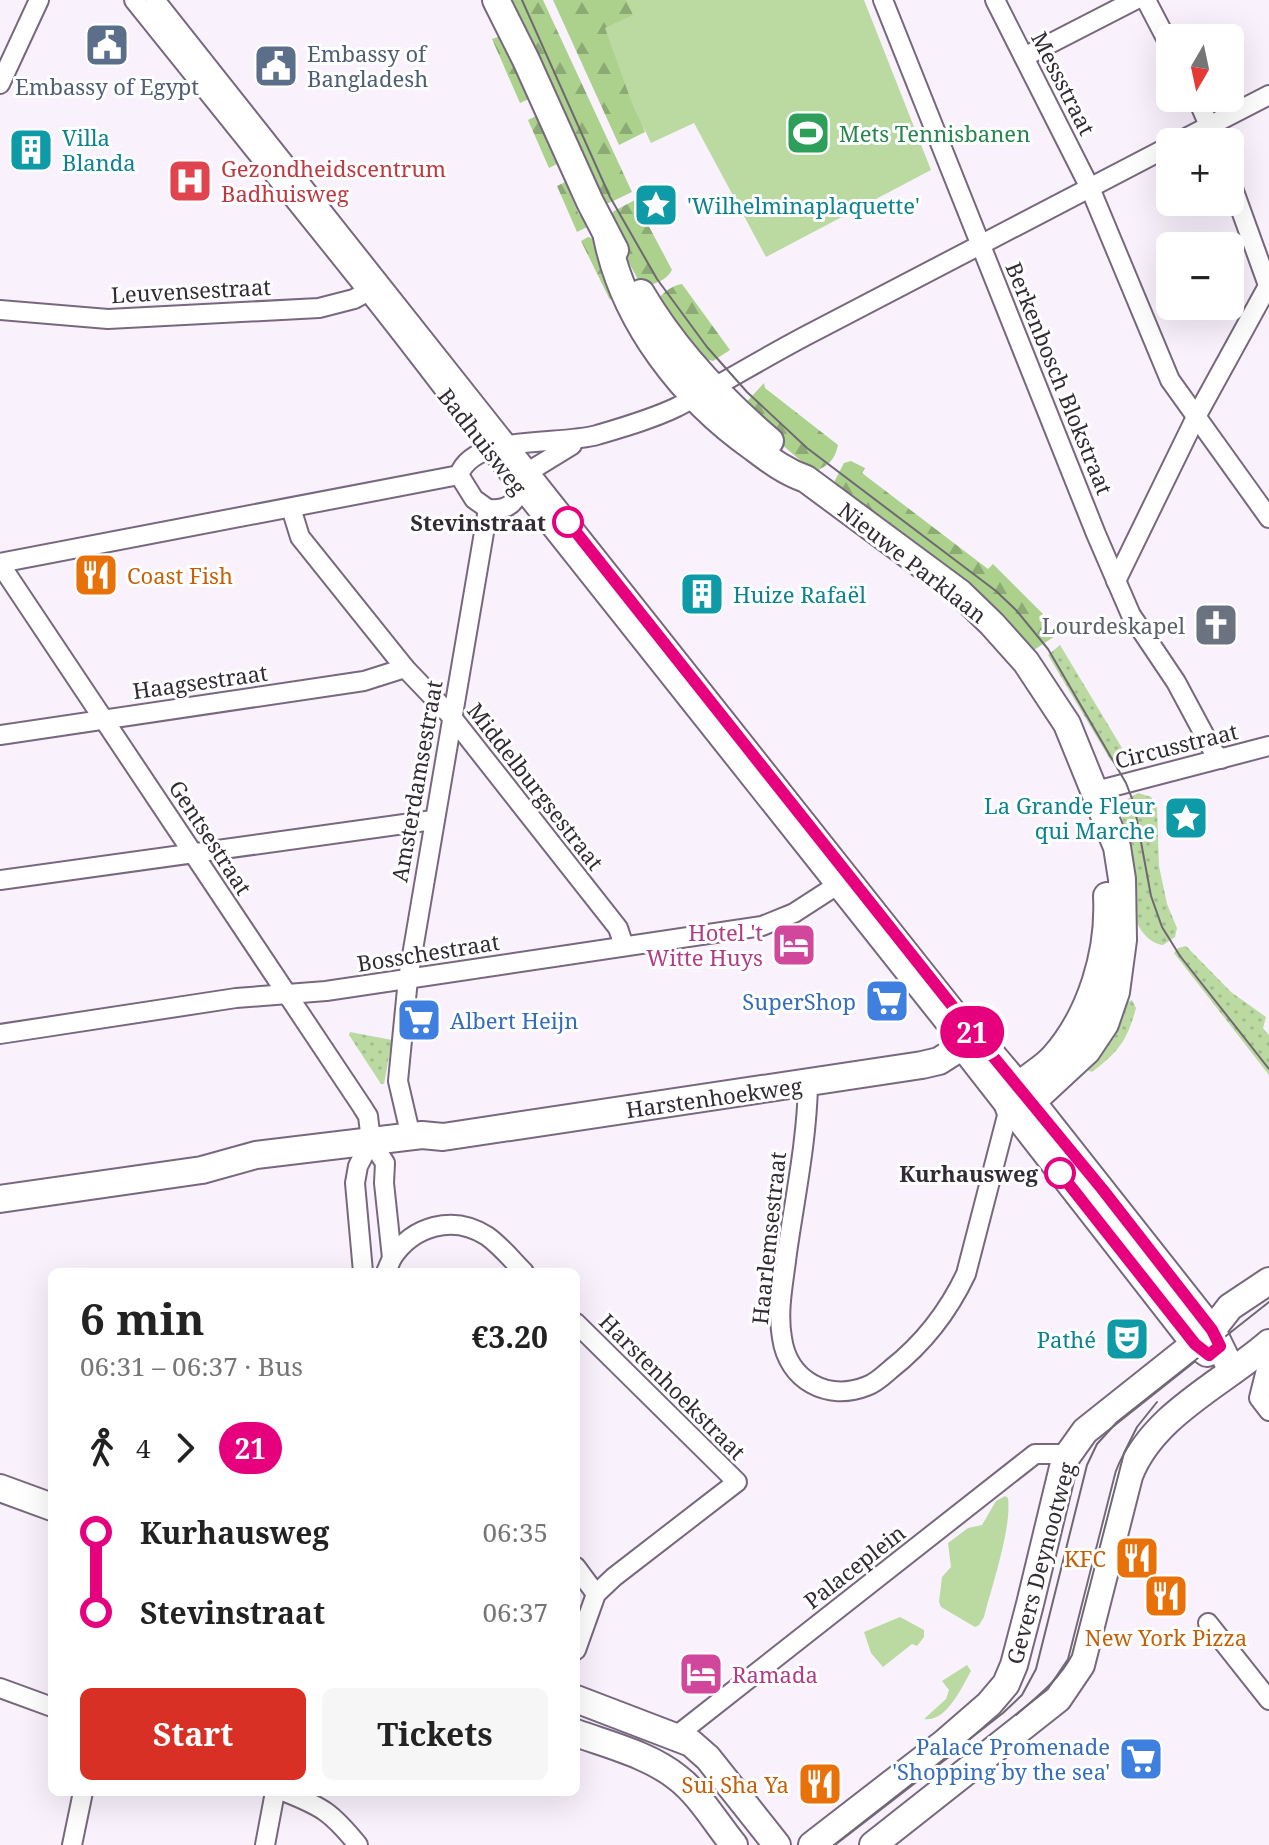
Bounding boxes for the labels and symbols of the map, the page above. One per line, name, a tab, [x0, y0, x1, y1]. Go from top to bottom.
public building icon: Embassy of Egypt	[83, 21, 131, 69]
north arrow	[1156, 24, 1244, 112]
street label: Messstraat	[1025, 26, 1103, 140]
place label: Embassy of Bangladesh	[307, 38, 428, 93]
public building icon: Embassy of Bangladesh	[252, 42, 300, 90]
place label: Embassy of Egypt	[15, 71, 199, 101]
sports icon: Mets Tennisbanen	[784, 109, 832, 157]
place label: Mets Tennisbanen	[839, 118, 1030, 148]
place label: Villa Blanda	[62, 122, 136, 177]
building icon: Villa Blanda	[7, 126, 55, 174]
place label: Gezondheidscentrum Badhuisweg	[221, 153, 446, 208]
hospital icon: Gezondheidscentrum Badhuisweg	[166, 157, 214, 205]
place icon: 'Wilhelminaplaquette'	[632, 181, 680, 229]
place label: 'Wilhelminaplaquette'	[687, 190, 920, 220]
street label: Berkenbosch Blokstraat	[1000, 257, 1121, 499]
street label: Leuvensestraat	[110, 271, 272, 309]
street label: Badhuisweg	[432, 381, 534, 501]
street label: Nieuwe Parklaan	[833, 495, 993, 629]
place label: Stevinstraat	[410, 507, 546, 537]
marker: Stevinstraat	[553, 507, 583, 537]
restaurant icon: Coast Fish	[72, 551, 120, 599]
place label: Coast Fish	[127, 560, 233, 590]
building icon: Huize Rafaël	[678, 570, 726, 618]
place label: Huize Rafaël	[733, 579, 866, 609]
church icon: Lourdeskapel	[1192, 601, 1240, 649]
place label: Lourdeskapel	[1042, 610, 1185, 640]
street label: Haagsestraat	[131, 657, 270, 705]
street label: Amsterdamsestraat	[383, 677, 449, 884]
street label: Middelburgsestraat	[461, 696, 611, 876]
street label: Circusstraat	[1111, 715, 1241, 775]
street label: Gentsestraat	[163, 774, 259, 900]
place label: La Grande Fleur qui Marche	[984, 790, 1156, 845]
place icon: La Grande Fleur qui Marche	[1162, 794, 1210, 842]
place label: Hotel 't Witte Huys	[646, 917, 763, 972]
hotel icon: Hotel 't Witte Huys	[770, 921, 818, 969]
street label: Bosschestraat	[355, 926, 502, 978]
supermarket icon: SuperShop	[863, 977, 911, 1025]
place label: SuperShop	[742, 986, 856, 1016]
supermarket icon: Albert Heijn	[395, 996, 443, 1044]
place label: Albert Heijn	[450, 1005, 578, 1035]
line badge: 21	[936, 1006, 1008, 1058]
street label: Harstenhoekweg	[624, 1070, 804, 1124]
street label: Haarlemsestraat	[744, 1150, 792, 1326]
place label: Kurhausweg	[899, 1158, 1039, 1188]
marker: Kurhausweg	[1045, 1158, 1075, 1188]
street label: Harstenhoekstraat	[593, 1306, 753, 1466]
theatre icon: Pathé	[1103, 1315, 1151, 1363]
place label: Pathé	[1037, 1324, 1096, 1354]
street label: Gevers Deynootweg	[999, 1458, 1081, 1667]
street label: Palaceplein	[797, 1517, 911, 1615]
restaurant icon: KFC	[1113, 1534, 1161, 1582]
place label: KFC	[1064, 1543, 1106, 1573]
restaurant icon: New York Pizza	[1142, 1572, 1190, 1620]
place label: New York Pizza	[1085, 1622, 1247, 1652]
hotel icon: Ramada	[677, 1650, 725, 1698]
place label: Ramada	[732, 1659, 818, 1689]
place label: Palace Promenade 'Shopping by the sea'	[892, 1731, 1110, 1786]
supermarket icon: Palace Promenade 'Shopping by the sea'	[1117, 1735, 1165, 1783]
restaurant icon: Sui Sha Ya	[796, 1760, 844, 1808]
place label: Sui Sha Ya	[681, 1769, 789, 1799]

